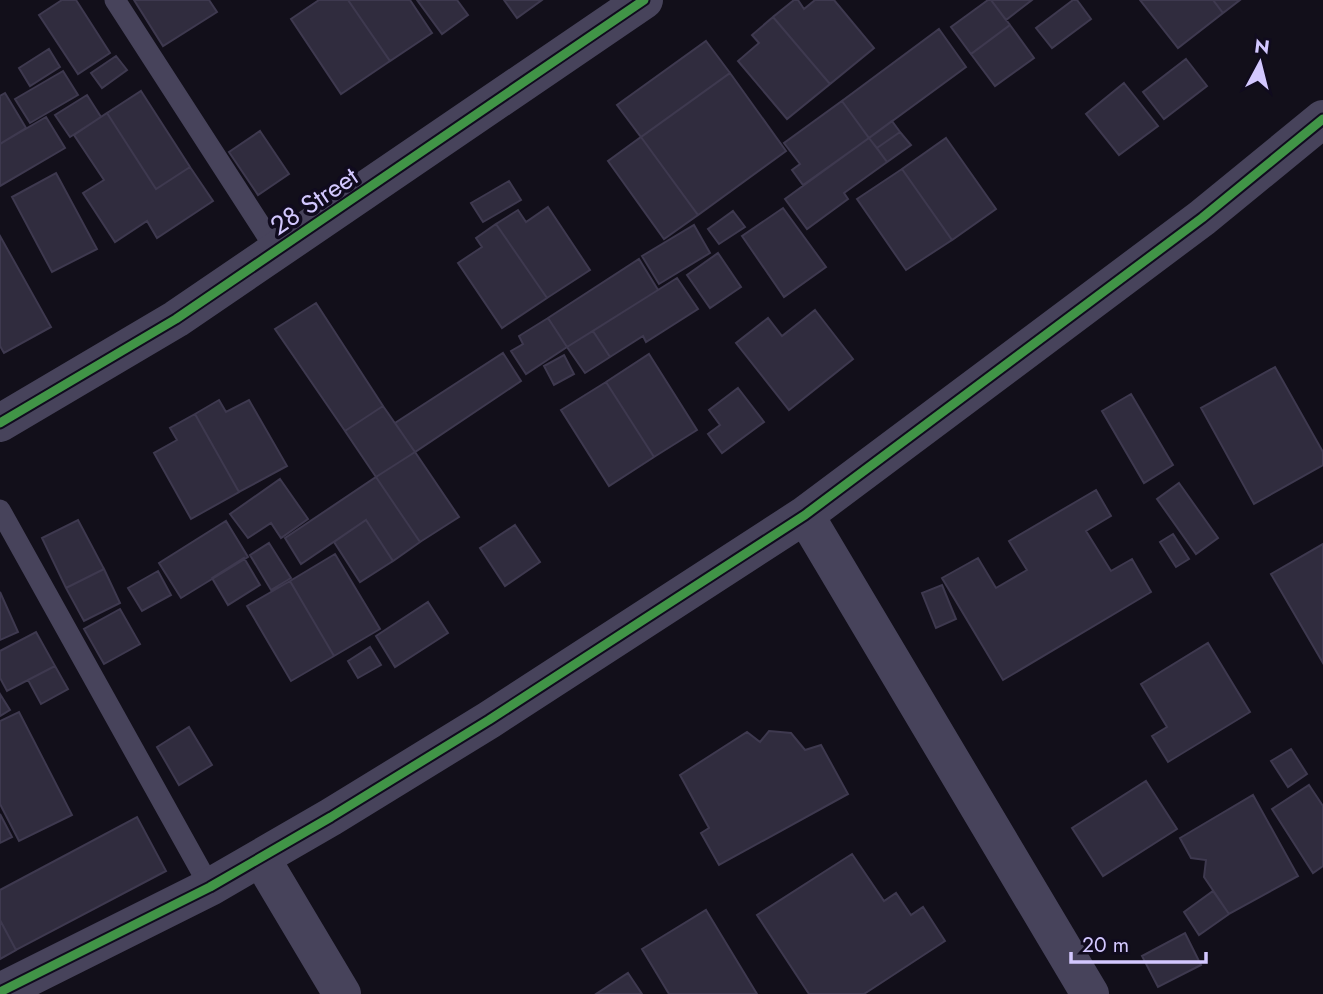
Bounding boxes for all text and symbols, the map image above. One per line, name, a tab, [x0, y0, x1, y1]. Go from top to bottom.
north arrow	[1225, 28, 1295, 98]
text: N	[1253, 32, 1271, 61]
street label: 28 Street	[262, 157, 366, 244]
scale bar	[1071, 920, 1206, 964]
text: 20 m	[1082, 930, 1129, 960]

